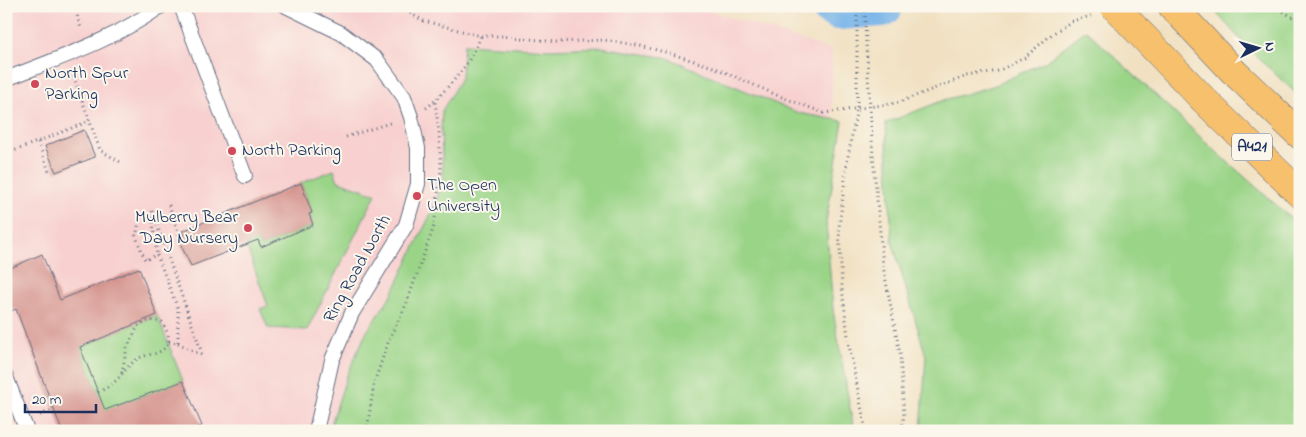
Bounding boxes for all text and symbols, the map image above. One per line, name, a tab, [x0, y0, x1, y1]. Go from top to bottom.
north arrow	[1234, 22, 1284, 72]
text: N	[1259, 41, 1280, 53]
place label: North Spur Parking	[45, 61, 129, 109]
marker: North Spur Parking	[29, 78, 41, 90]
road number: A421	[1232, 134, 1272, 160]
place label: North Parking	[242, 138, 341, 165]
marker: North Parking	[226, 145, 238, 157]
place label: The Open University	[427, 173, 500, 220]
marker: The Open University	[411, 190, 423, 202]
place label: Mulberry Bear Day Nursery	[135, 205, 238, 252]
street label: Ring Road North	[318, 210, 399, 328]
marker: Mulberry Bear Day Nursery	[242, 222, 254, 234]
scale bar	[25, 382, 96, 414]
text: 20 m	[32, 389, 62, 411]

